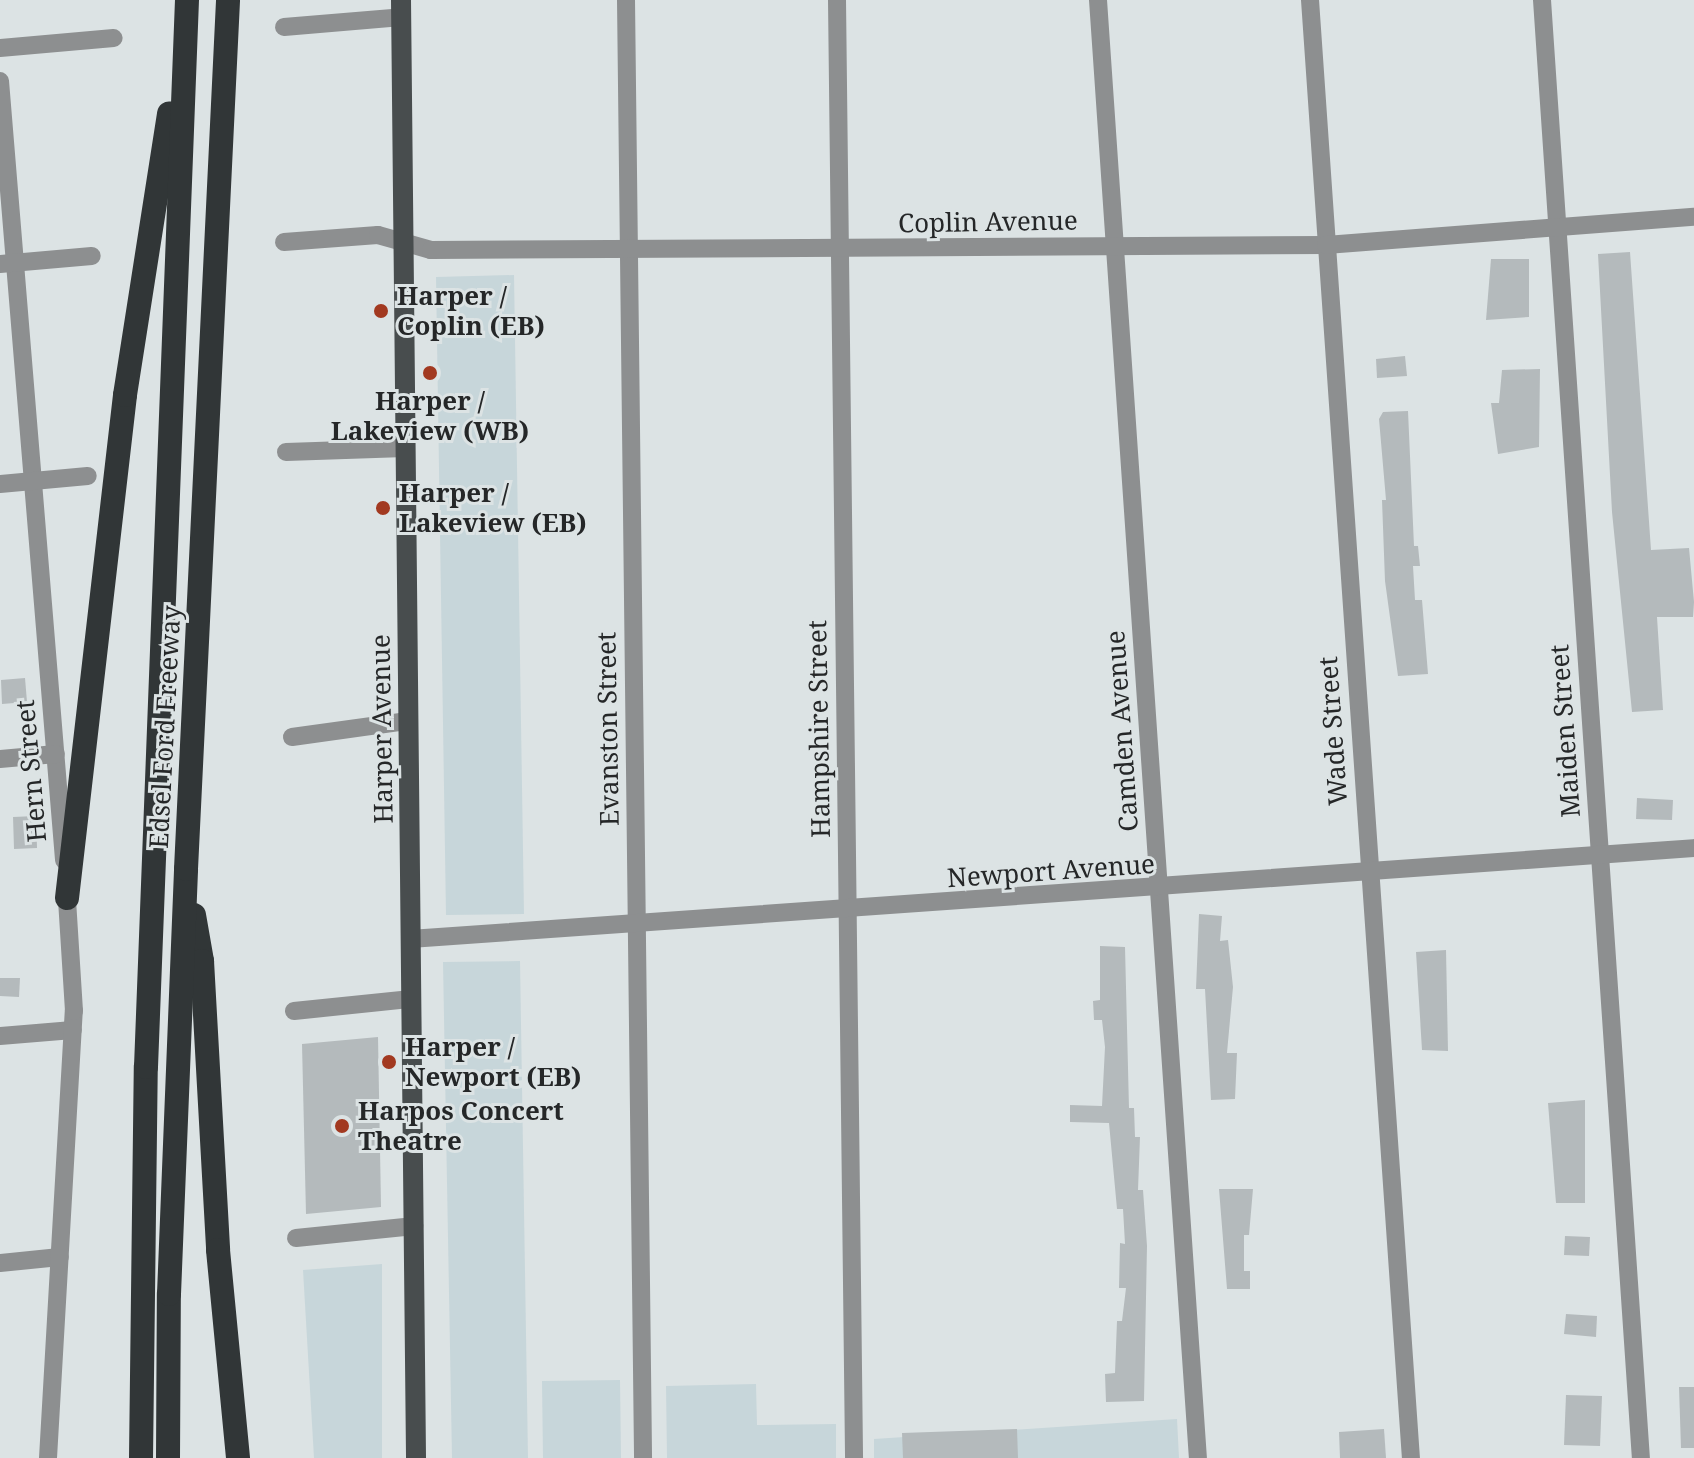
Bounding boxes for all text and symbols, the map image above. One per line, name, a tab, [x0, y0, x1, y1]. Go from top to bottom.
street label: Coplin Avenue	[898, 205, 1078, 239]
place label: Harper / Coplin (EB)	[397, 280, 545, 342]
marker: Harper / Coplin (EB)	[372, 302, 390, 320]
marker: Harper / Lakeview (WB)	[421, 364, 439, 382]
place label: Harper / Lakeview (WB)	[331, 385, 529, 446]
place label: Harper / Lakeview (EB)	[399, 477, 587, 538]
marker: Harper / Lakeview (EB)	[374, 499, 392, 517]
street label: Edsel Ford Freeway	[143, 605, 187, 849]
street label: Hampshire Street	[802, 620, 836, 838]
street label: Camden Avenue	[1099, 629, 1145, 833]
street label: Evanston Street	[591, 631, 625, 827]
street label: Harper Avenue	[365, 634, 399, 824]
street label: Maiden Street	[1543, 643, 1587, 819]
street label: Wade Street	[1312, 655, 1354, 807]
street label: Hern Street	[9, 699, 53, 843]
street label: Newport Avenue	[946, 848, 1156, 894]
place label: Harper / Newport (EB)	[405, 1031, 582, 1092]
marker: Harper / Newport (EB)	[380, 1053, 398, 1071]
place label: Harpos Concert Theatre	[358, 1095, 564, 1156]
marker: Harpos Concert Theatre	[333, 1117, 351, 1135]

